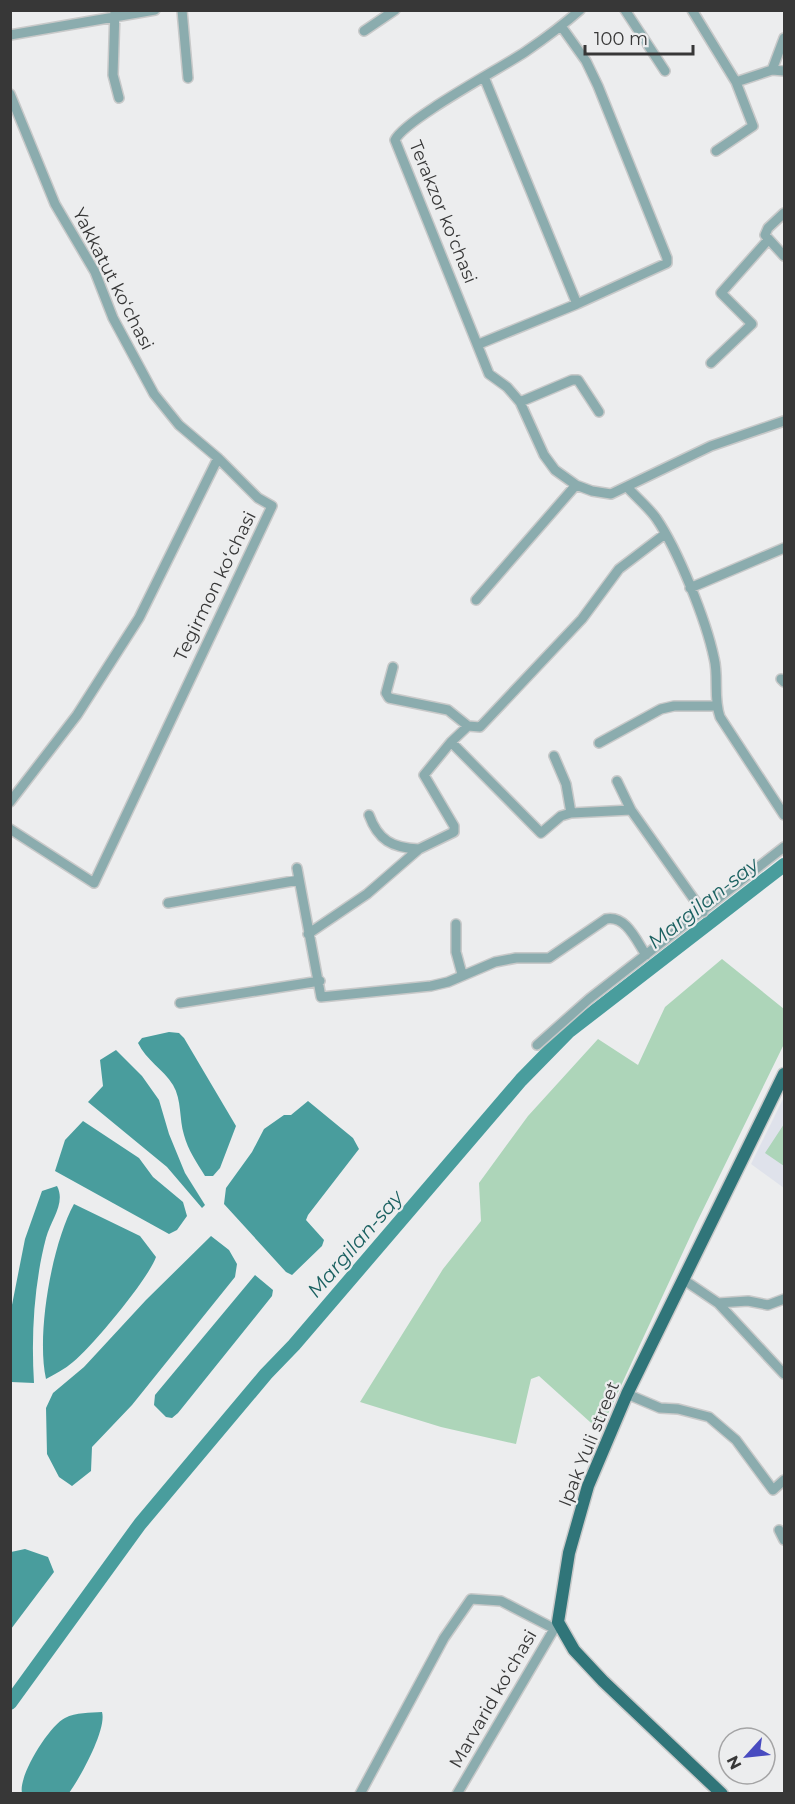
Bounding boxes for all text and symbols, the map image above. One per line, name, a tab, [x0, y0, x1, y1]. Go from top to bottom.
scale bar	[585, 18, 693, 56]
text: 100 m	[594, 28, 648, 50]
street label: Terakzor koʻchasi	[404, 137, 482, 287]
street label: Yakkatut koʻchasi	[68, 204, 158, 354]
street label: Tegirmon koʻchasi	[169, 508, 261, 664]
water label: Margilan-say	[643, 852, 764, 954]
water label: Margilan-say	[302, 1185, 409, 1302]
street label: Ipak Yuli street	[554, 1378, 624, 1510]
street label: Marvarid koʻchasi	[444, 1626, 542, 1772]
north arrow	[717, 1726, 777, 1786]
text: N	[723, 1753, 745, 1773]

